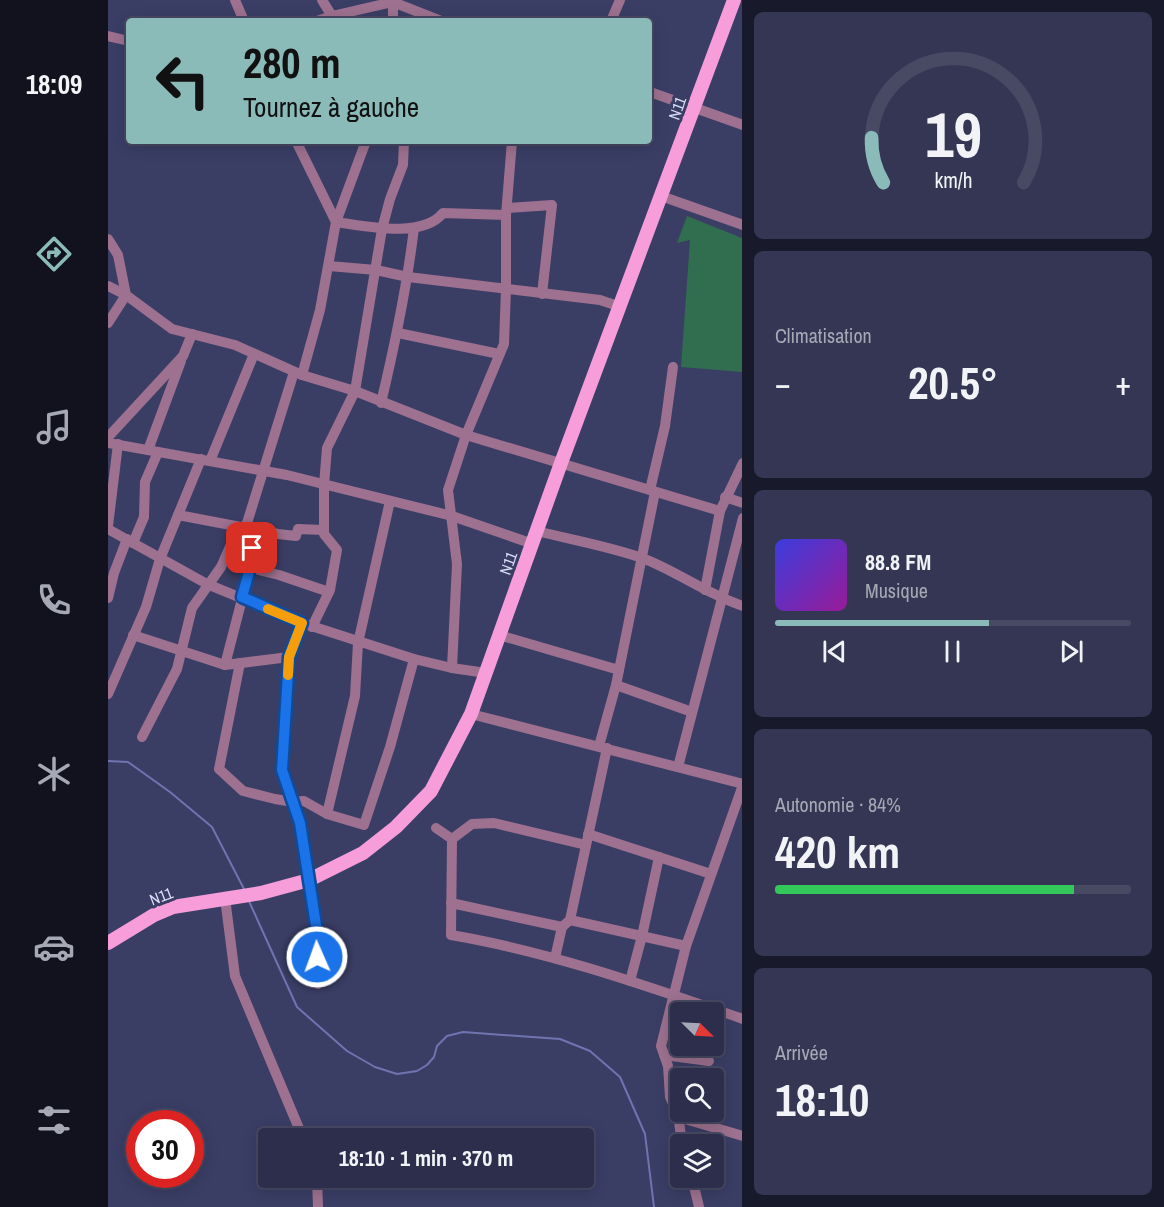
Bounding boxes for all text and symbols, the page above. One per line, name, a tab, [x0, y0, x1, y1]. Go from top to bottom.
text: 280 m	[243, 35, 341, 91]
icon: left	[144, 42, 222, 120]
text: 18:09	[26, 66, 82, 102]
text: Tournez à gauche	[243, 89, 419, 125]
text: 19	[925, 92, 981, 176]
street label: N11	[663, 93, 692, 123]
text: km/h	[934, 166, 972, 195]
icon: directions	[33, 233, 75, 275]
text: Climatisation	[775, 322, 872, 349]
text: 20.5°	[908, 352, 998, 413]
text: −	[775, 361, 791, 405]
text: +	[1115, 361, 1131, 405]
icon: music	[33, 406, 75, 448]
pin	[226, 522, 277, 573]
icon: arrive	[235, 531, 268, 564]
text: 88.8 FM	[865, 547, 931, 577]
street label: N11	[494, 548, 523, 578]
text: Musique	[865, 577, 928, 604]
icon: phone	[33, 579, 75, 621]
icon: previous	[818, 635, 851, 668]
icon: pause	[936, 635, 969, 668]
icon: next	[1055, 635, 1088, 668]
icon: climate	[33, 753, 75, 795]
text: Autonomie · 84%	[775, 791, 901, 818]
text: 420 km	[775, 821, 900, 882]
street label: N11	[146, 881, 176, 910]
position arrow	[285, 925, 349, 989]
icon: car	[33, 926, 75, 968]
north arrow	[670, 1002, 724, 1056]
map controls	[670, 1002, 724, 1188]
text: Arrivée	[775, 1039, 828, 1066]
button: search	[670, 1068, 724, 1122]
text: 18:10	[775, 1069, 869, 1130]
icon: filters	[33, 1099, 75, 1141]
speed limit sign: 30	[126, 1110, 204, 1188]
button: layers	[670, 1134, 724, 1188]
text: 18:10 · 1 min · 370 m	[339, 1143, 513, 1173]

